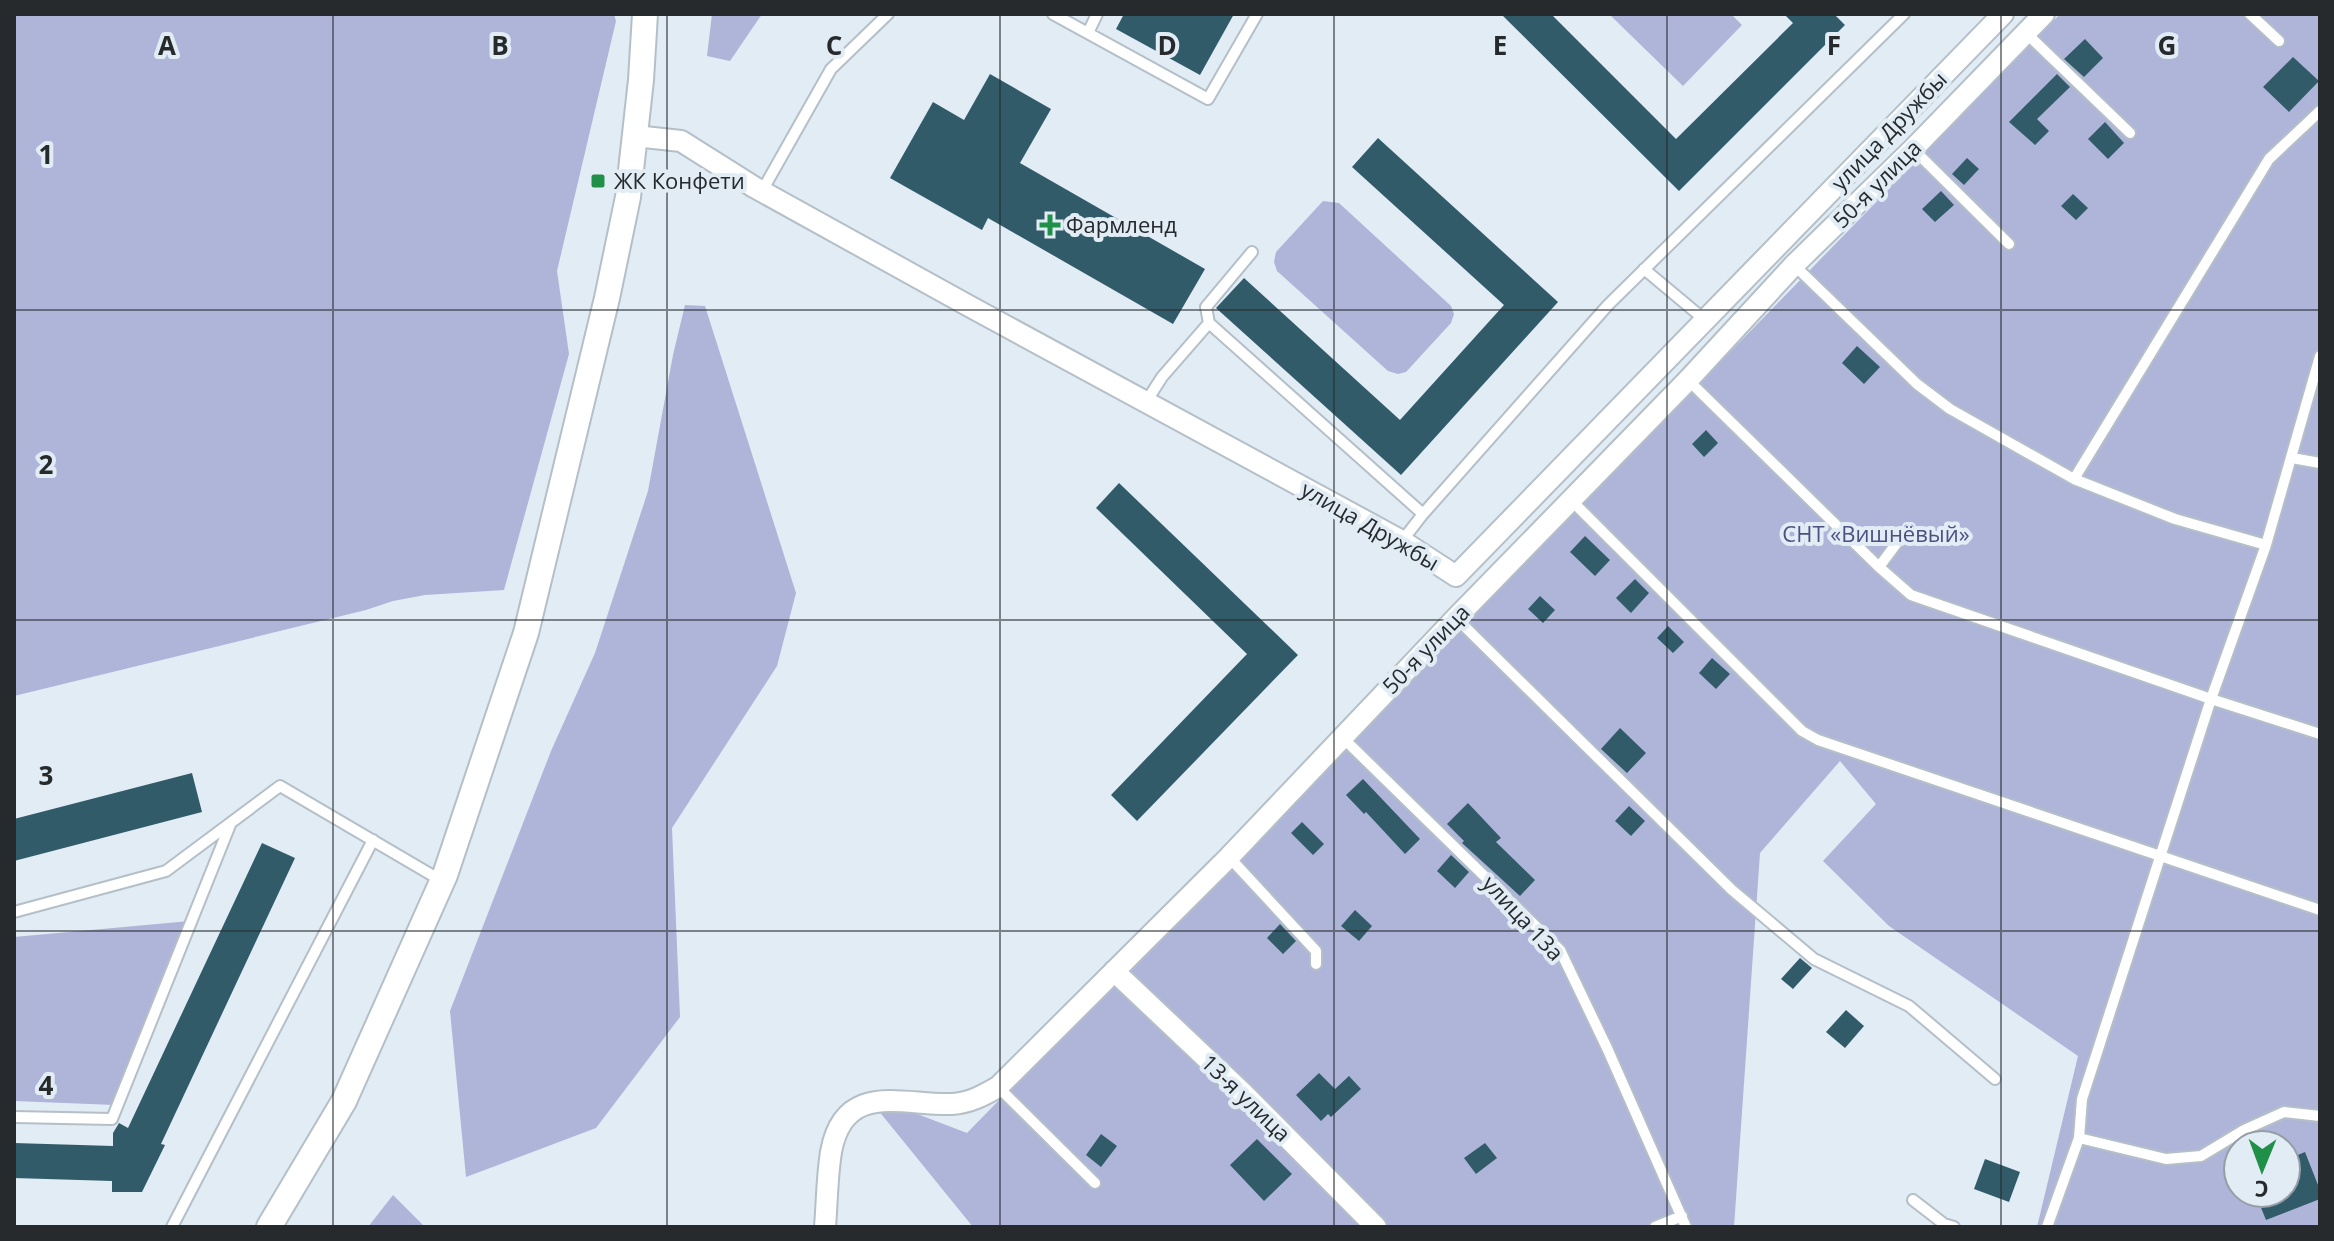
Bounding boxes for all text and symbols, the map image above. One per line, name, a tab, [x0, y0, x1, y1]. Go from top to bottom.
text: A	[158, 27, 176, 63]
text: B	[491, 27, 509, 63]
text: C	[826, 27, 842, 63]
text: D	[1157, 27, 1177, 63]
text: E	[1493, 27, 1507, 63]
text: F	[1827, 27, 1841, 63]
text: G	[2158, 27, 2176, 63]
street label: улица Дружбы	[1824, 64, 1953, 196]
street label: 50-я улица	[1825, 132, 1927, 234]
text: 1	[39, 136, 53, 172]
place label: ЖК Конфети	[614, 165, 745, 195]
marker: ЖК Конфети	[589, 172, 607, 190]
place label: Фармленд	[1066, 209, 1177, 239]
marker: Фармленд	[1041, 216, 1059, 234]
text: 2	[39, 446, 54, 482]
street label: улица Дружбы	[1296, 473, 1445, 577]
park label: СНТ «Вишнёвый»	[1782, 518, 1970, 548]
street label: 50-я улица	[1375, 597, 1476, 700]
text: 3	[39, 757, 53, 793]
street label: улица 13а	[1476, 868, 1571, 967]
street label: 13-я улица	[1195, 1047, 1298, 1148]
text: 4	[39, 1067, 54, 1103]
north arrow	[2222, 1129, 2302, 1209]
text: С	[2254, 1175, 2269, 1205]

